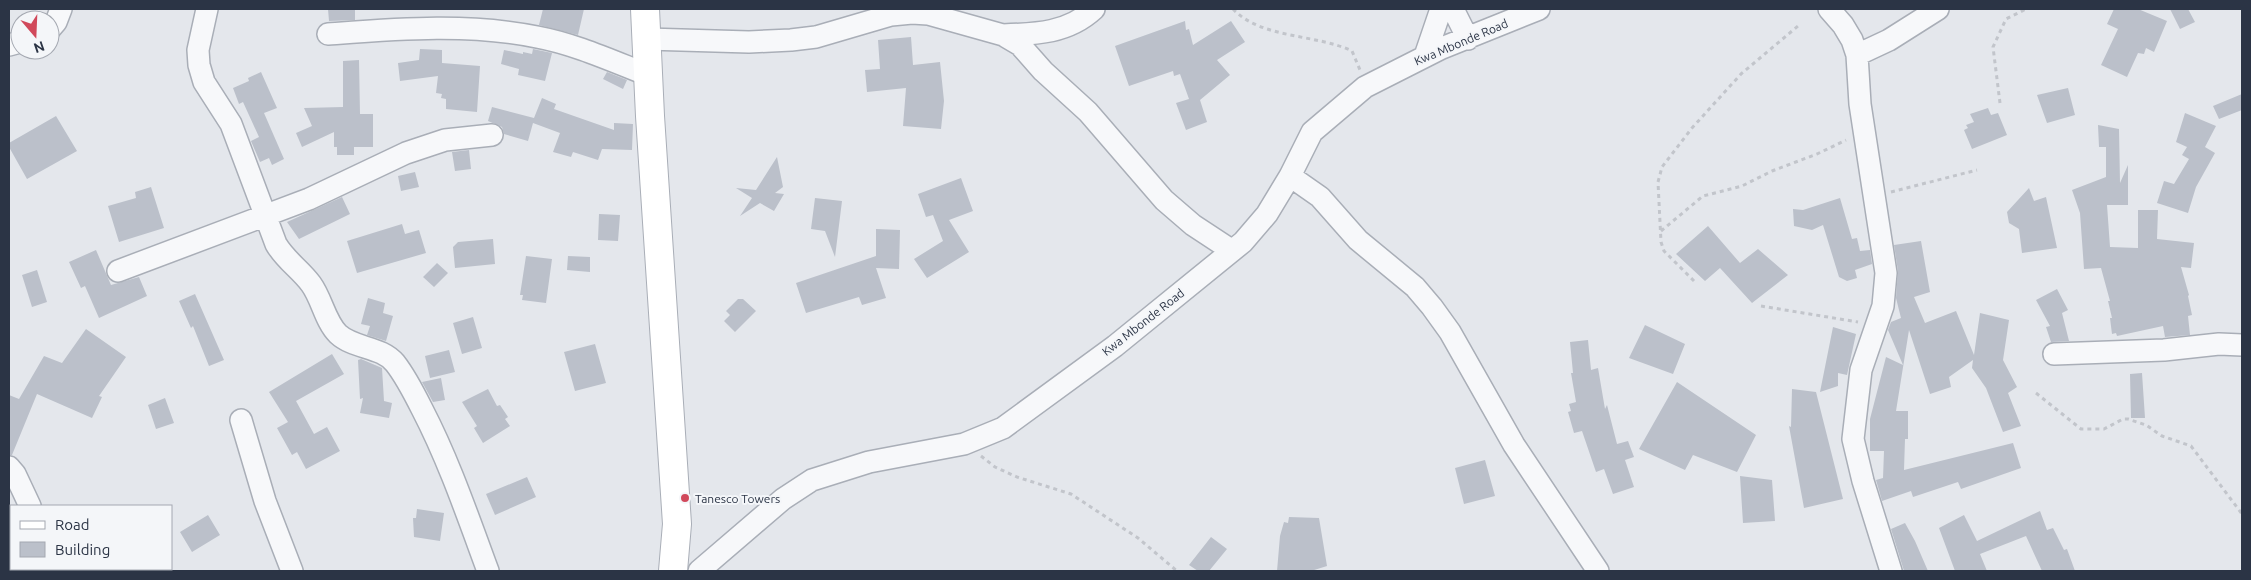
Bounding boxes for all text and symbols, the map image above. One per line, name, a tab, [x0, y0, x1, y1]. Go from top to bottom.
north arrow	[10, 10, 60, 60]
street label: Kwa Mbonde Road	[1412, 16, 1510, 68]
text: N	[32, 38, 47, 57]
street label: Kwa Mbonde Road	[1099, 286, 1187, 358]
marker: Tanesco Towers	[679, 492, 691, 504]
place label: Tanesco Towers	[695, 492, 780, 505]
legend	[10, 505, 172, 570]
text: Road	[55, 516, 90, 533]
text: Building	[55, 541, 110, 558]

